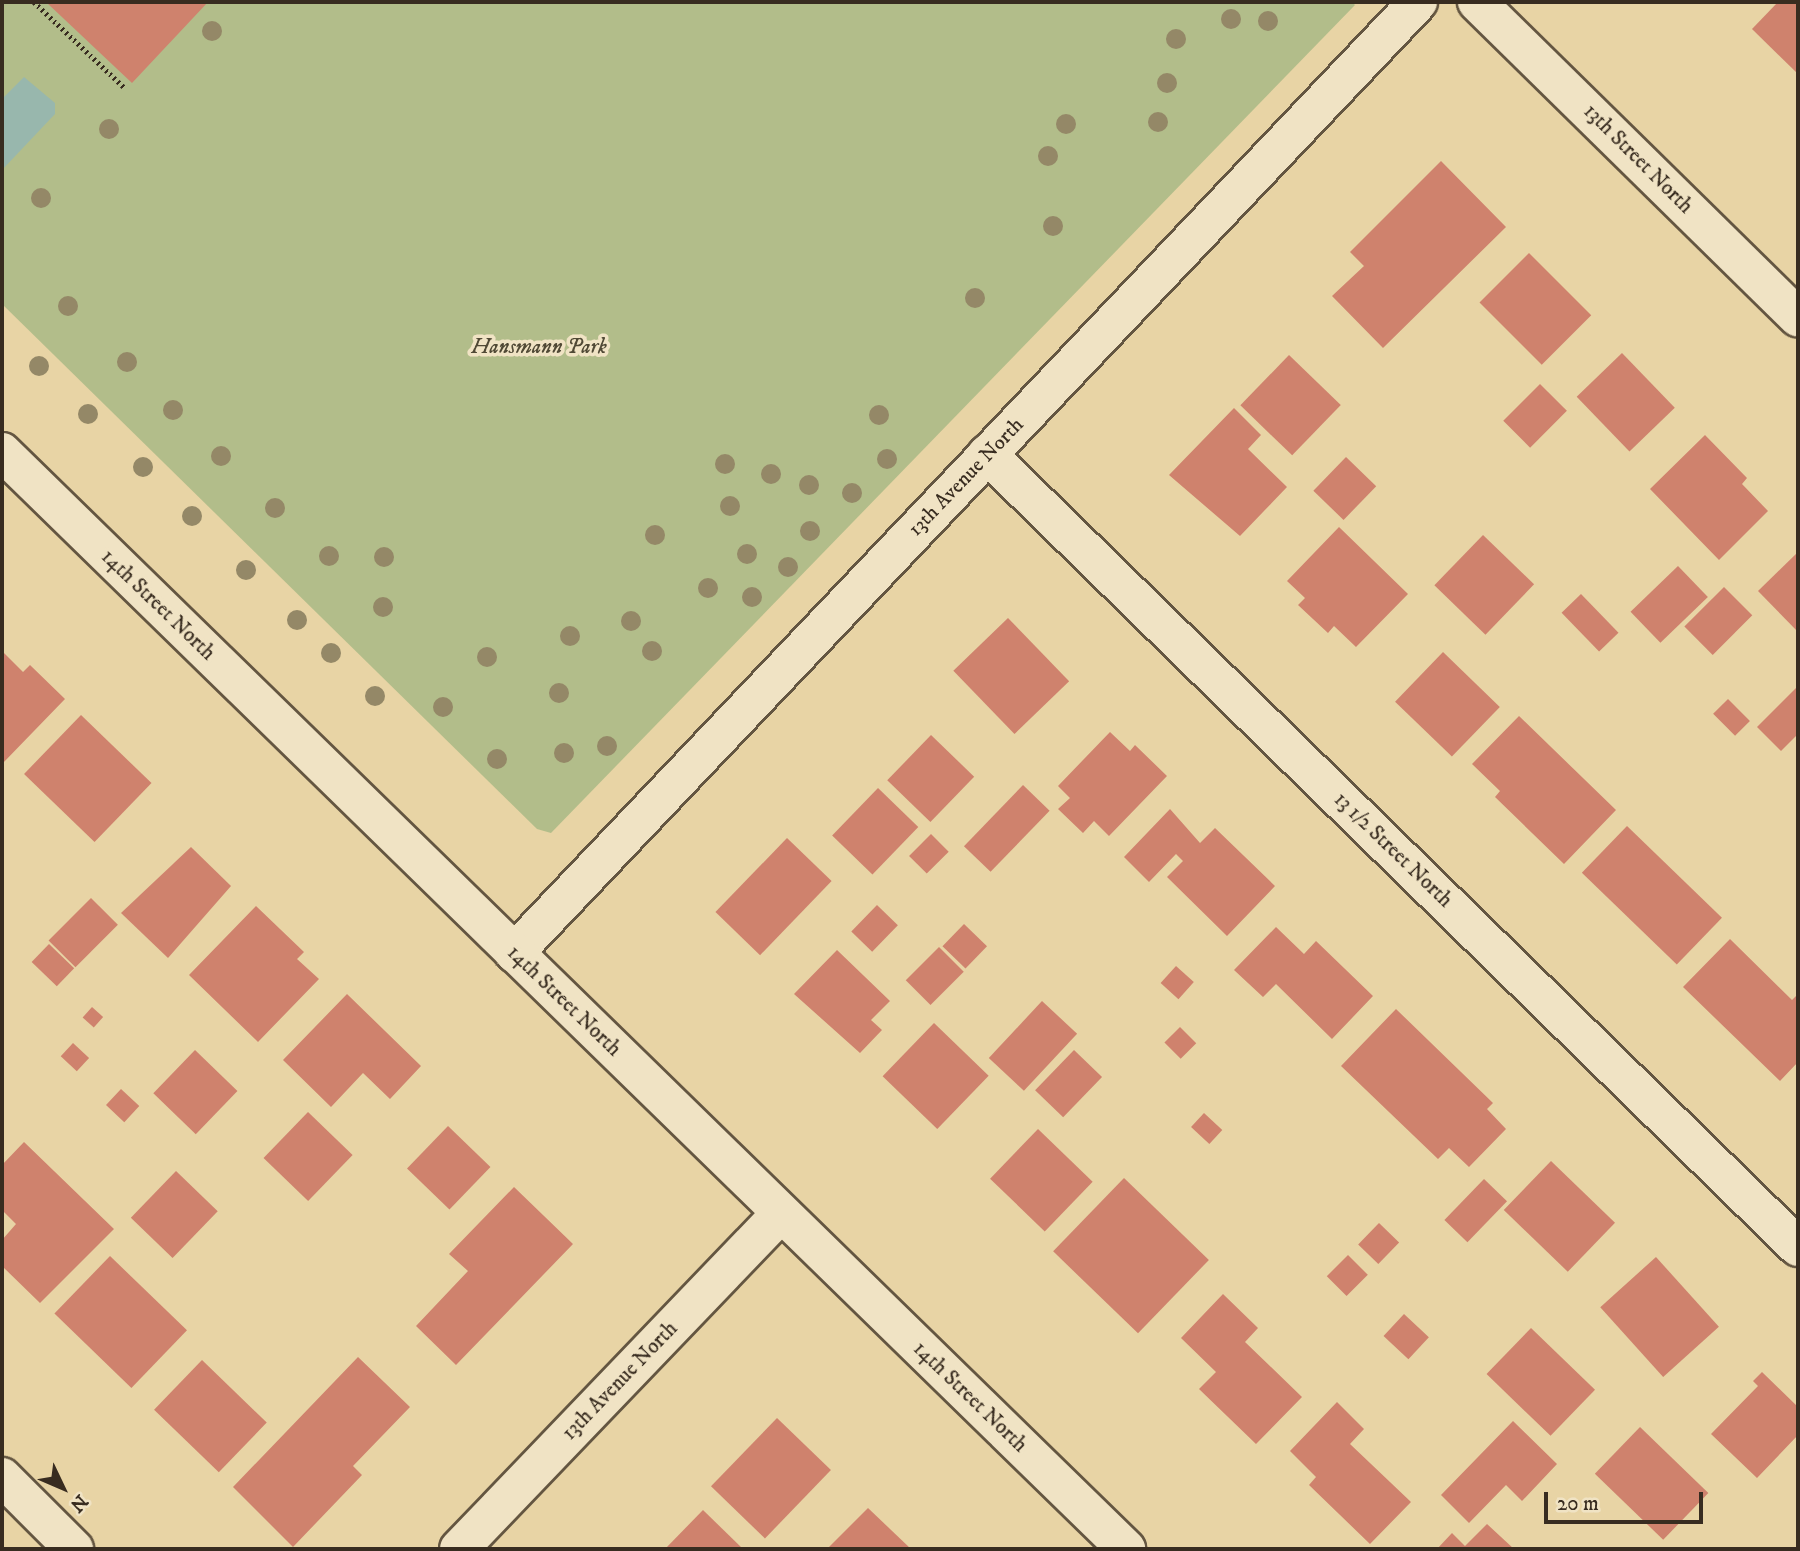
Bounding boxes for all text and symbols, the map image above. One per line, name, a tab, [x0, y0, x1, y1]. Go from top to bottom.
street label: 13th Street North	[1578, 99, 1698, 219]
park label: Hansmann Park	[471, 334, 607, 360]
street label: 13th Avenue North	[903, 412, 1029, 542]
street label: 14th Street North	[96, 544, 220, 666]
street label: 13 1/2 Street North	[1329, 787, 1457, 913]
street label: 14th Street North	[502, 940, 626, 1062]
street label: 13th Avenue North	[557, 1316, 683, 1446]
street label: 14th Street North	[908, 1336, 1032, 1458]
north arrow	[28, 1453, 98, 1523]
scale bar	[1548, 1478, 1707, 1522]
text: N	[65, 1489, 92, 1517]
text: 20 m	[1557, 1491, 1599, 1517]

